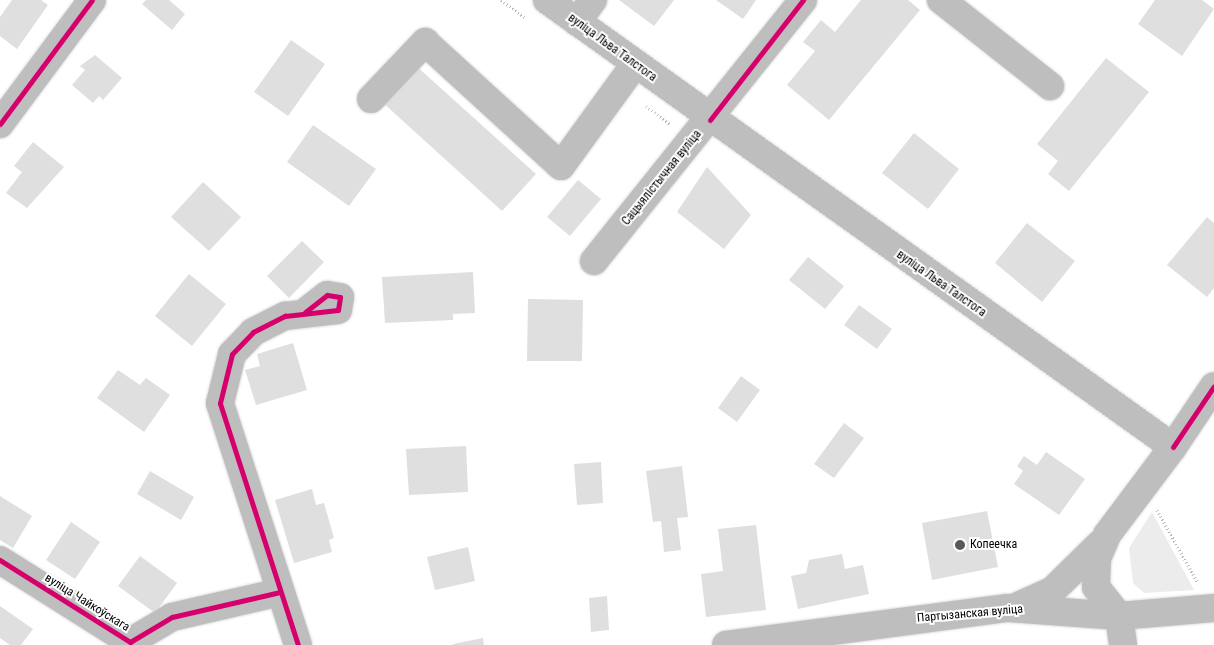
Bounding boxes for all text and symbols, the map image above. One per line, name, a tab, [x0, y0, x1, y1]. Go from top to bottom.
street label: вуліца Льва Талстога	[565, 11, 659, 85]
street label: Сацыялістычная вуліца	[619, 128, 705, 228]
street label: вуліца Льва Талстога	[893, 248, 989, 320]
place label: Копеечка	[970, 538, 1017, 552]
marker: Копеечка	[954, 539, 966, 551]
street label: вуліца Чайкоўскага	[42, 571, 132, 635]
street label: Партызанская вуліца	[916, 602, 1024, 626]

